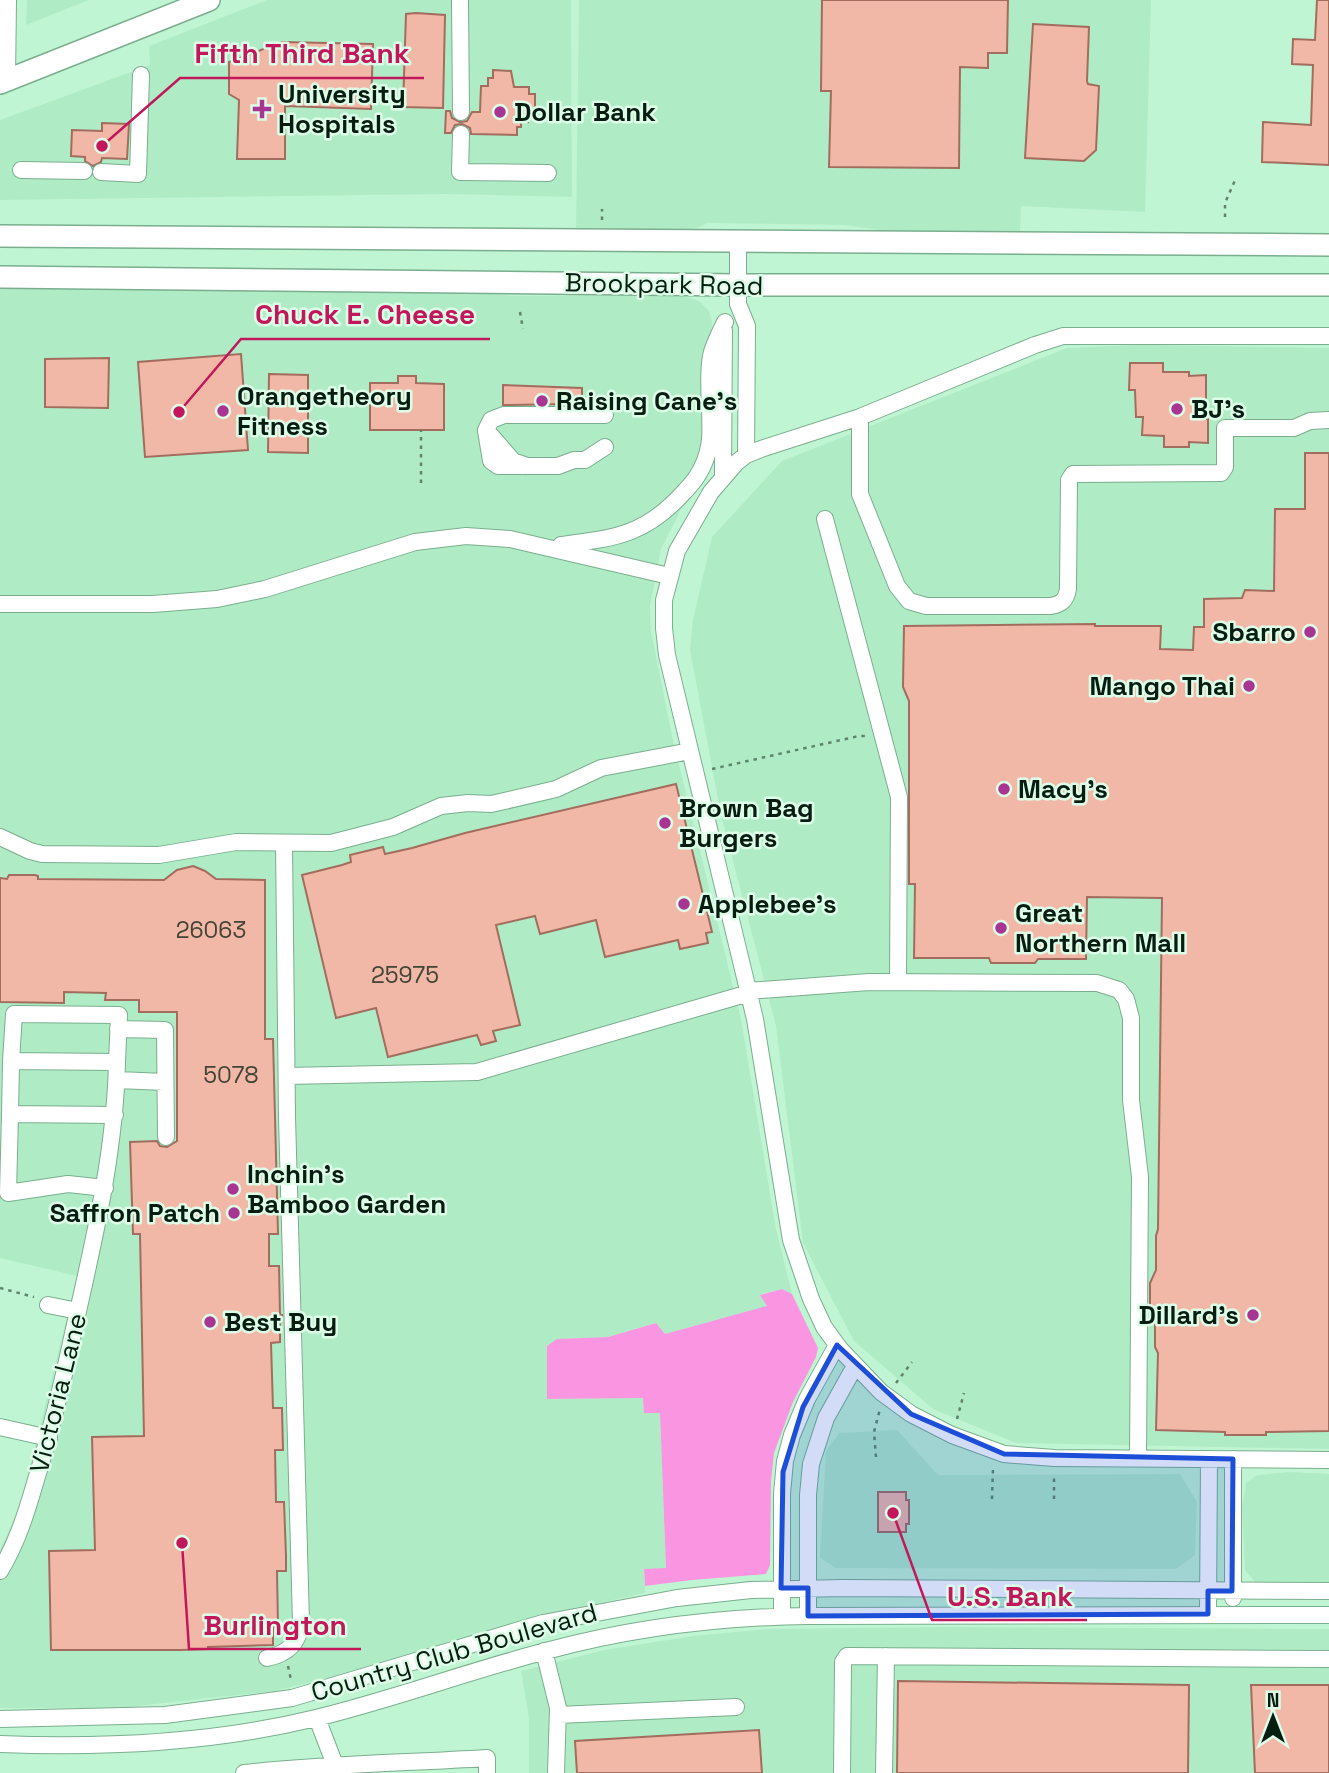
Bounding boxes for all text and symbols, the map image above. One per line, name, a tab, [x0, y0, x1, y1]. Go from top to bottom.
callout: Fifth Third Bank	[180, 29, 424, 78]
text: Fifth Third Bank	[194, 35, 410, 71]
place label: University Hospitals	[278, 77, 406, 141]
place label: Dollar Bank	[514, 95, 656, 129]
marker: University Hospitals	[252, 99, 272, 119]
marker: Dollar Bank	[492, 104, 508, 120]
street label: Brookpark Road	[564, 265, 764, 303]
callout: Chuck E. Cheese	[241, 290, 490, 339]
text: Chuck E. Cheese	[255, 296, 475, 332]
place label: Orangetheory Fitness	[237, 379, 412, 443]
place label: Raising Cane's	[556, 384, 737, 418]
place label: BJ's	[1191, 392, 1245, 426]
marker: Raising Cane's	[534, 393, 550, 409]
marker: BJ's	[1169, 401, 1185, 417]
marker: Orangetheory Fitness	[215, 403, 231, 419]
place label: Sbarro	[1213, 615, 1296, 649]
marker: Sbarro	[1302, 624, 1318, 640]
place label: Mango Thai	[1089, 669, 1235, 703]
marker: Mango Thai	[1241, 678, 1257, 694]
place label: Macy's	[1018, 772, 1108, 806]
marker: Macy's	[996, 781, 1012, 797]
place label: Brown Bag Burgers	[679, 791, 814, 855]
marker: Brown Bag Burgers	[657, 815, 673, 831]
place label: Applebee's	[698, 887, 837, 921]
marker: Applebee's	[676, 896, 692, 912]
place label: Great Northern Mall	[1015, 896, 1186, 960]
house number: 26063	[176, 915, 246, 945]
marker: Great Northern Mall	[993, 920, 1009, 936]
house number: 25975	[371, 960, 439, 990]
house number: 5078	[203, 1060, 259, 1090]
place label: Inchin's Bamboo Garden	[247, 1157, 446, 1221]
marker: Inchin's Bamboo Garden	[225, 1181, 241, 1197]
place label: Saffron Patch	[50, 1196, 220, 1230]
marker: Saffron Patch	[226, 1205, 242, 1221]
place label: Dillard's	[1138, 1298, 1239, 1332]
place label: Best Buy	[224, 1305, 337, 1339]
marker: Dillard's	[1245, 1307, 1261, 1323]
street label: Victoria Lane	[22, 1310, 94, 1476]
marker: Best Buy	[202, 1314, 218, 1330]
callout: U.S. Bank	[932, 1571, 1087, 1620]
text: U.S. Bank	[947, 1578, 1073, 1614]
street label: Country Club Boulevard	[307, 1595, 601, 1709]
callout: Burlington	[189, 1600, 361, 1649]
text: Burlington	[203, 1607, 347, 1643]
north arrow	[1238, 1682, 1308, 1752]
text: N	[1267, 1688, 1279, 1713]

